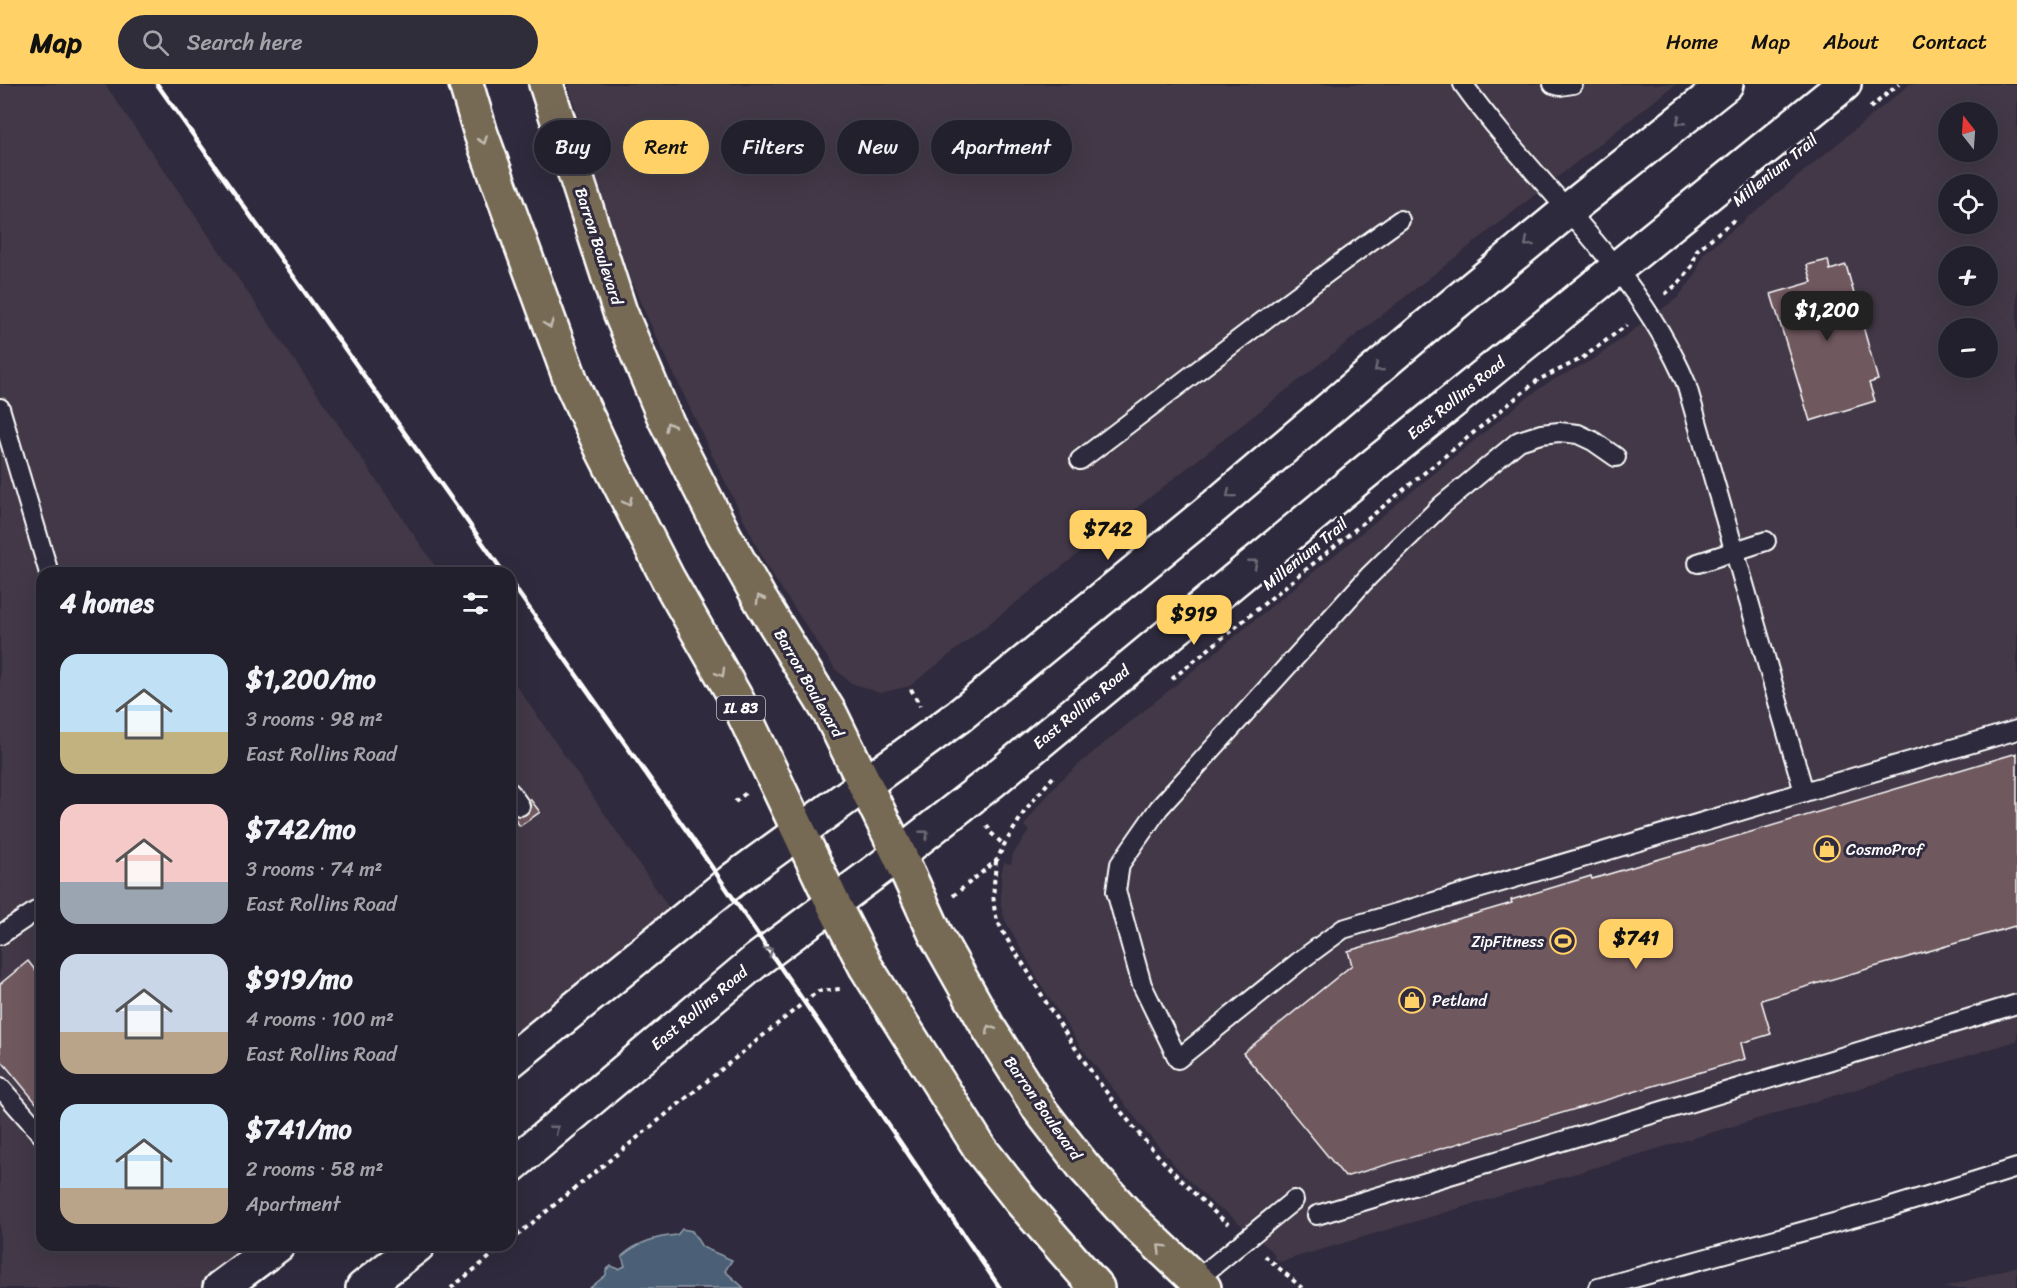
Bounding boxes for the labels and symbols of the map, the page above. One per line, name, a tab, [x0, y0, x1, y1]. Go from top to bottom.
north arrow	[1938, 102, 1998, 162]
one-way arrow	[1676, 113, 1687, 124]
street label: Millenium Trail	[1725, 126, 1825, 214]
one-way arrow	[476, 134, 489, 145]
street label: Barron Boulevard	[566, 183, 632, 310]
one-way arrow	[1524, 236, 1535, 247]
pin: $1,200	[1778, 291, 1876, 342]
one-way arrow	[541, 318, 554, 328]
street label: East Rollins Road	[1400, 348, 1513, 447]
one-way arrow	[1374, 361, 1385, 372]
one-way arrow	[664, 422, 676, 433]
one-way arrow	[1226, 487, 1237, 498]
one-way arrow	[621, 495, 632, 506]
pin: $742	[1072, 510, 1144, 561]
street label: Millenium Trail	[1255, 510, 1355, 598]
one-way arrow	[1247, 560, 1258, 571]
one-way arrow	[755, 594, 767, 605]
pin: $919	[1158, 595, 1230, 646]
street label: Barron Boulevard	[766, 623, 853, 744]
street label: East Rollins Road	[1026, 656, 1138, 757]
one-way arrow	[714, 667, 726, 677]
road number: IL 83	[717, 696, 765, 720]
one-way arrow	[918, 830, 929, 841]
shop icon: CosmoProf	[1812, 834, 1842, 864]
place label: CosmoProf	[1846, 835, 1925, 864]
pin: $741	[1600, 919, 1672, 970]
sports icon: ZipFitness	[1548, 926, 1578, 956]
place label: ZipFitness	[1471, 927, 1545, 956]
one-way arrow	[762, 948, 773, 959]
street label: East Rollins Road	[644, 957, 756, 1058]
shop icon: Petland	[1397, 985, 1427, 1015]
place label: Petland	[1432, 986, 1488, 1015]
one-way arrow	[985, 1025, 997, 1035]
street label: Barron Boulevard	[996, 1050, 1091, 1168]
one-way arrow	[548, 1126, 559, 1137]
one-way arrow	[1157, 1244, 1168, 1255]

